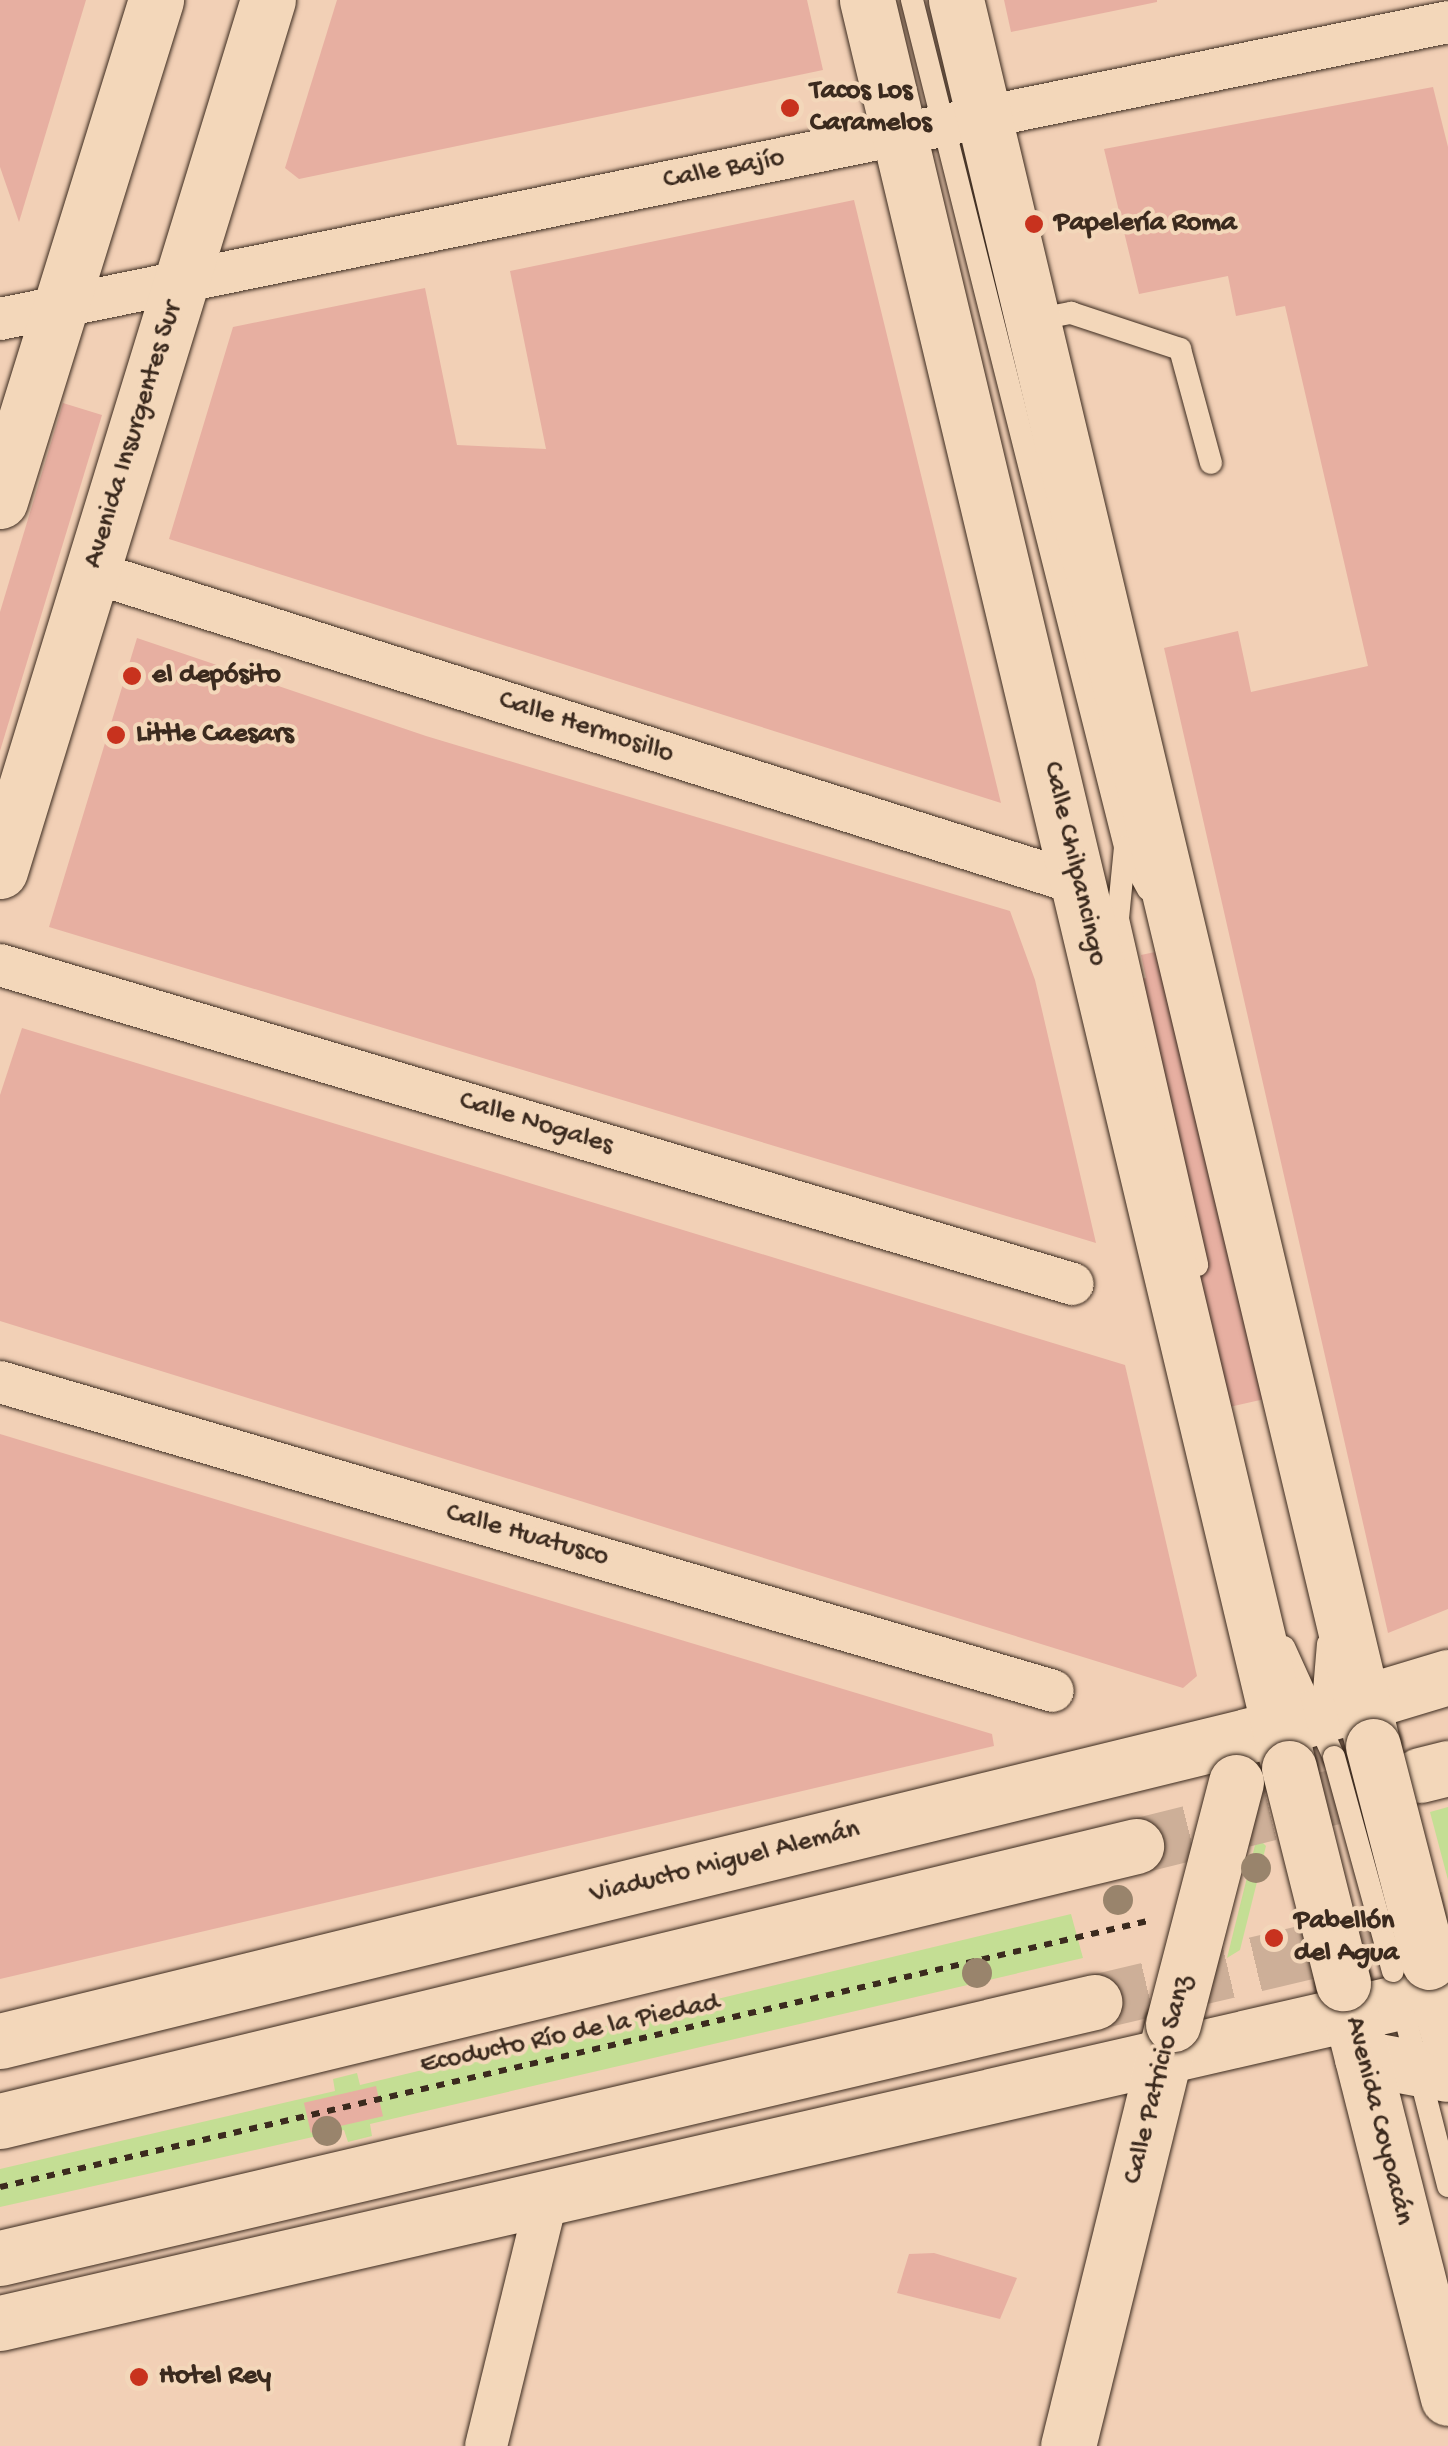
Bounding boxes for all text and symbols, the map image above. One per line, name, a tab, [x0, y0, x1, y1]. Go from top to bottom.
place label: Tacos Los Caramelos	[810, 75, 932, 141]
marker: Tacos Los Caramelos	[779, 97, 801, 119]
street label: Calle Bajío	[661, 142, 787, 198]
place label: Papelería Roma	[1054, 207, 1237, 241]
marker: Papelería Roma	[1023, 213, 1045, 235]
street label: Avenida Insurgentes Sur	[77, 298, 191, 572]
place label: el depósito	[152, 659, 281, 693]
marker: el depósito	[121, 665, 143, 687]
street label: Calle Hermosillo	[494, 684, 678, 772]
place label: Little Caesars	[136, 718, 294, 752]
marker: Little Caesars	[105, 724, 127, 746]
street label: Calle Chilpancingo	[1034, 759, 1114, 969]
street label: Calle Nogales	[455, 1085, 617, 1163]
street label: Calle Huatusco	[442, 1497, 612, 1575]
street label: Viaducto Miguel Alemán	[587, 1813, 863, 1913]
place label: Pabellón del Agua	[1294, 1905, 1399, 1971]
marker: Pabellón del Agua	[1263, 1927, 1285, 1949]
street label: Calle Patricio Sanz	[1117, 1972, 1201, 2188]
street label: Ecoducto Río de la Piedad	[417, 1987, 723, 2083]
street label: Avenida Coyoacán	[1336, 2014, 1420, 2228]
place label: Hotel Rey	[159, 2360, 271, 2394]
marker: Hotel Rey	[128, 2366, 150, 2388]

